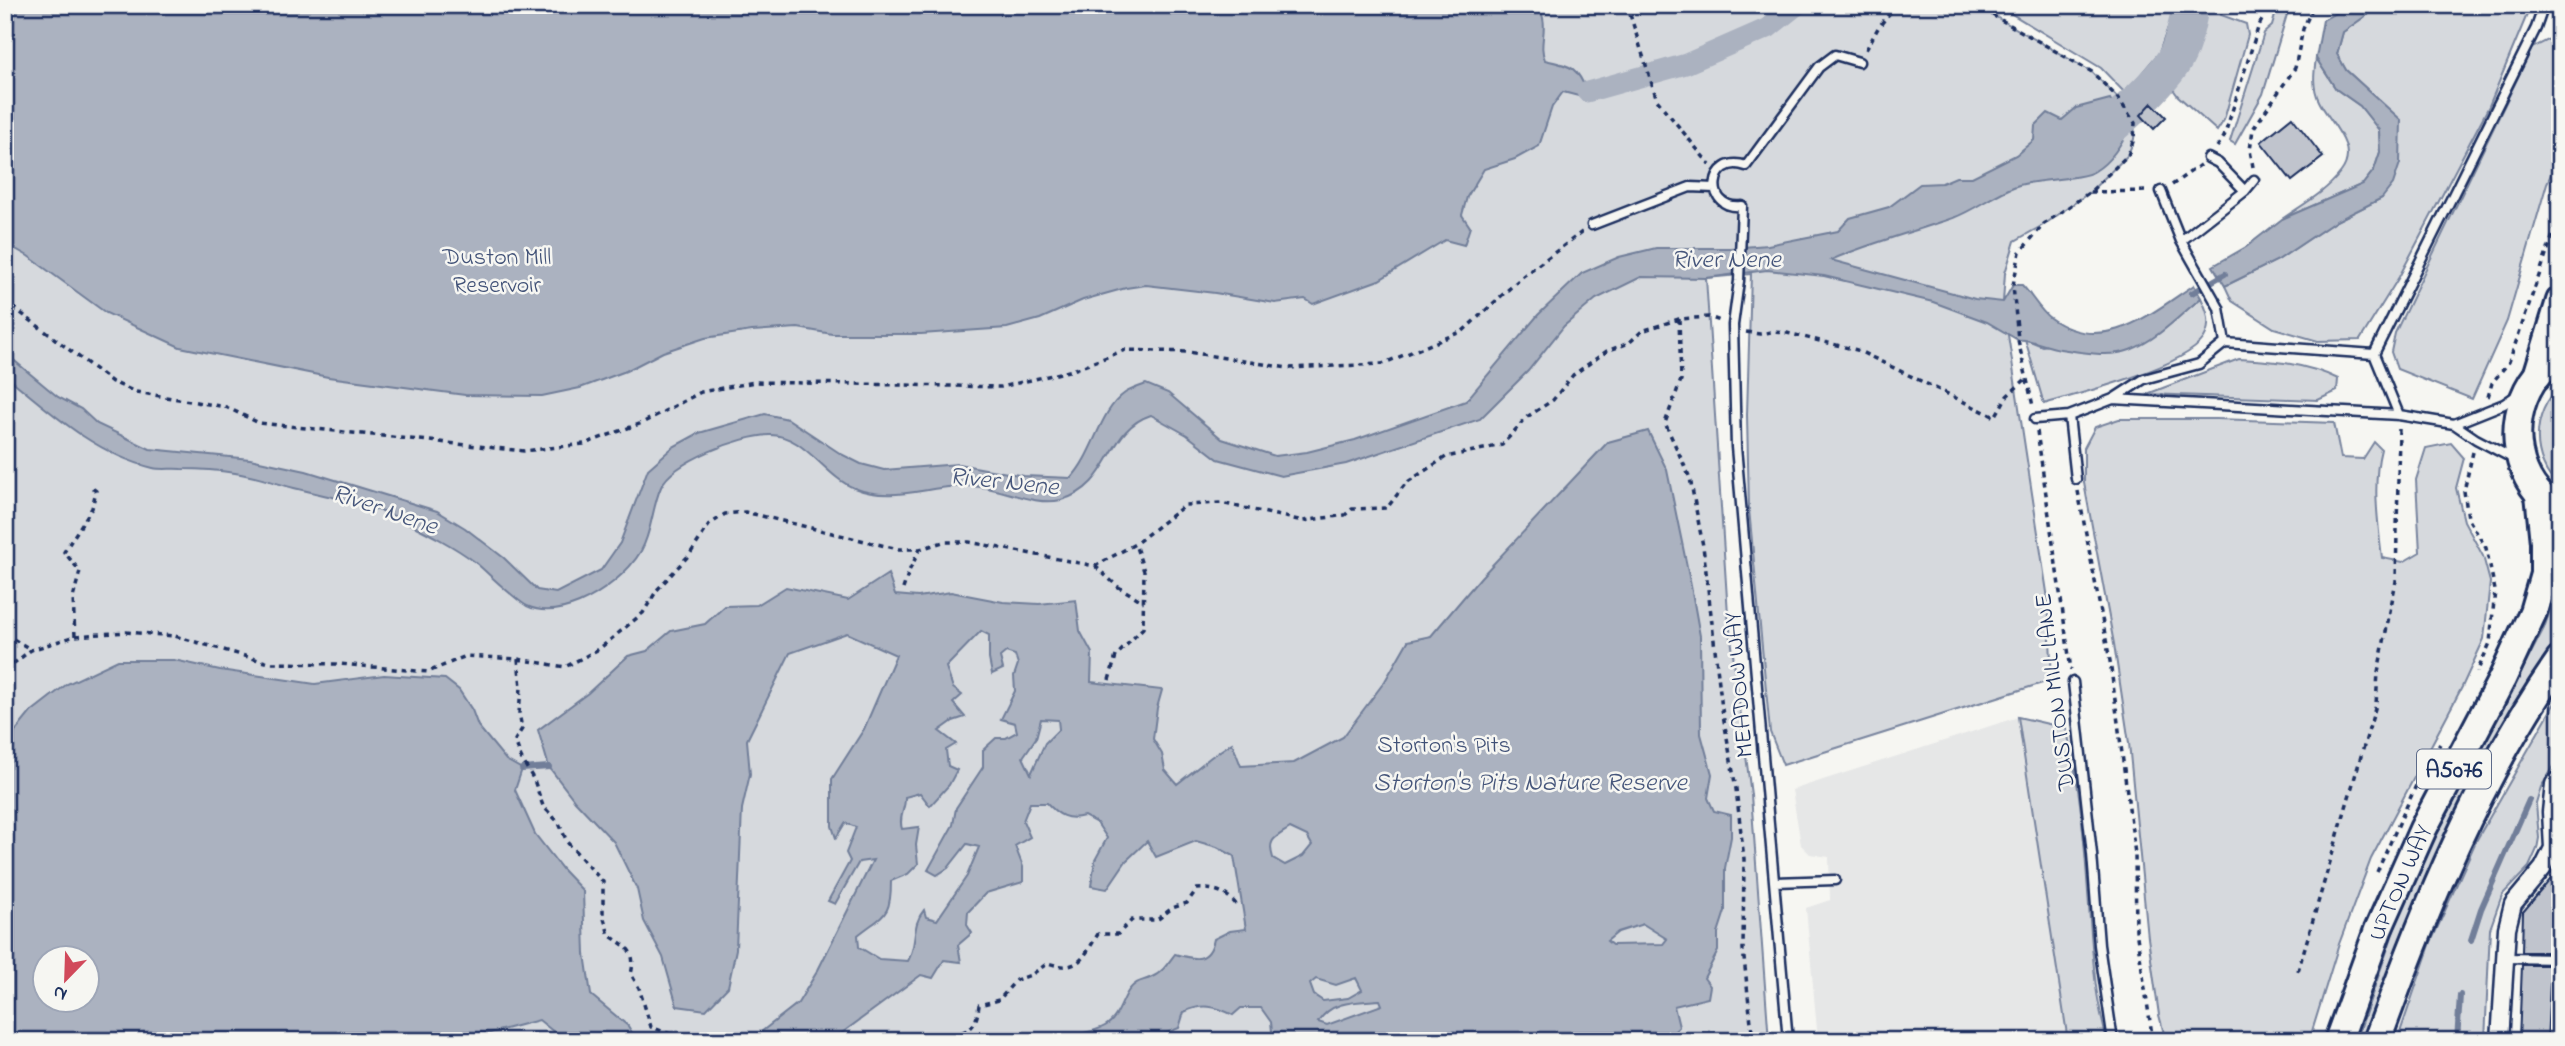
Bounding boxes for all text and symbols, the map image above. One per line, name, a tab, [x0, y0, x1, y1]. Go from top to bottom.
park label: Duston Mill Reservoir	[442, 241, 551, 304]
water label: River Nene	[1671, 242, 1782, 280]
water label: River Nene	[947, 458, 1062, 508]
water label: River Nene	[326, 475, 443, 547]
street label: DUSTON MILL LANE	[2027, 591, 2086, 793]
street label: MEADOW WAY	[1717, 610, 1764, 759]
park label: Storton's Pits	[1377, 729, 1511, 764]
road number: A5076	[2417, 750, 2491, 789]
water label: Storton's Pits Nature Reserve	[1373, 765, 1688, 803]
street label: UPTON WAY	[2361, 820, 2443, 946]
north arrow	[32, 944, 102, 1014]
text: N	[49, 977, 72, 1007]

